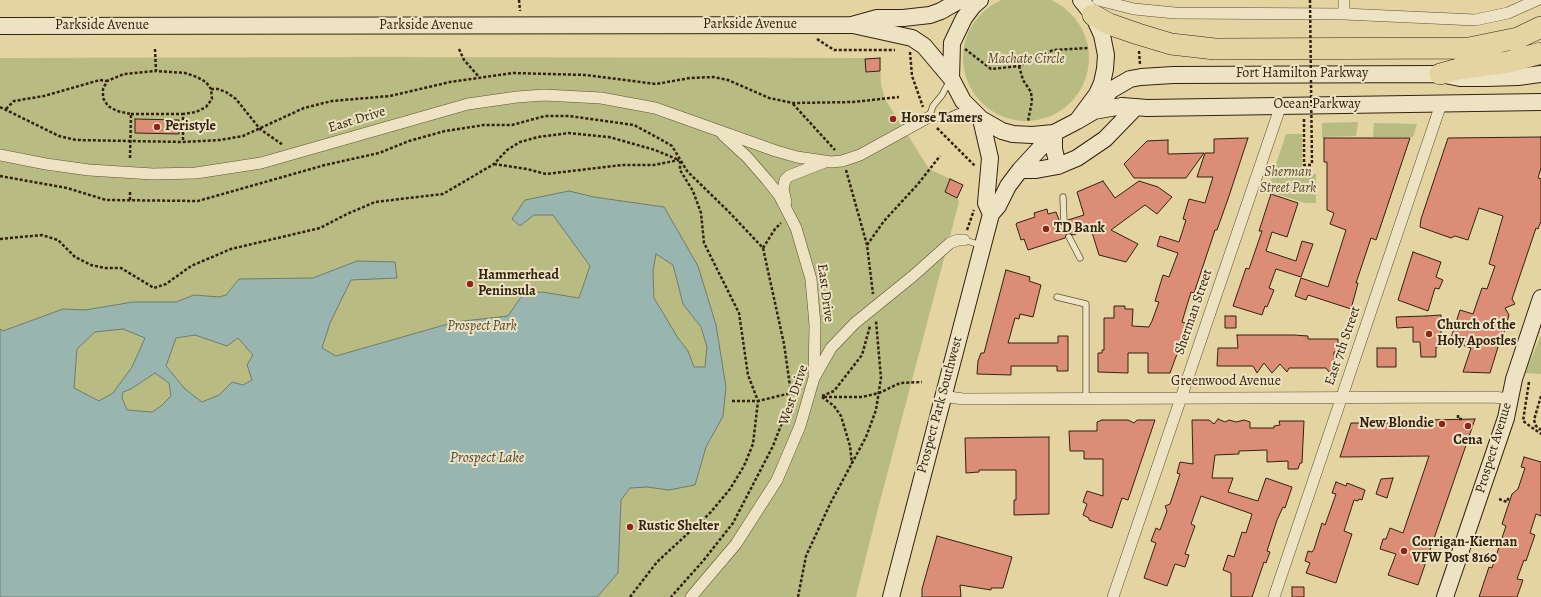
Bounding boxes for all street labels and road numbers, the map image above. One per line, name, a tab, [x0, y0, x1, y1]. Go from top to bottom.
street label: Parkside Avenue	[703, 17, 797, 33]
street label: Parkside Avenue	[55, 18, 149, 34]
street label: Parkside Avenue	[379, 18, 473, 34]
street label: Fort Hamilton Parkway	[1236, 66, 1368, 82]
street label: Ocean Parkway	[1273, 97, 1361, 113]
street label: East Drive	[326, 103, 388, 137]
street label: East Drive	[813, 263, 837, 323]
street label: Sherman Street	[1171, 267, 1217, 357]
street label: East 7th Street	[1322, 304, 1364, 388]
street label: Prospect Park Southwest	[914, 335, 966, 475]
street label: West Drive	[776, 363, 812, 427]
street label: Greenwood Avenue	[1171, 374, 1281, 390]
street label: Prospect Avenue	[1472, 401, 1516, 495]

